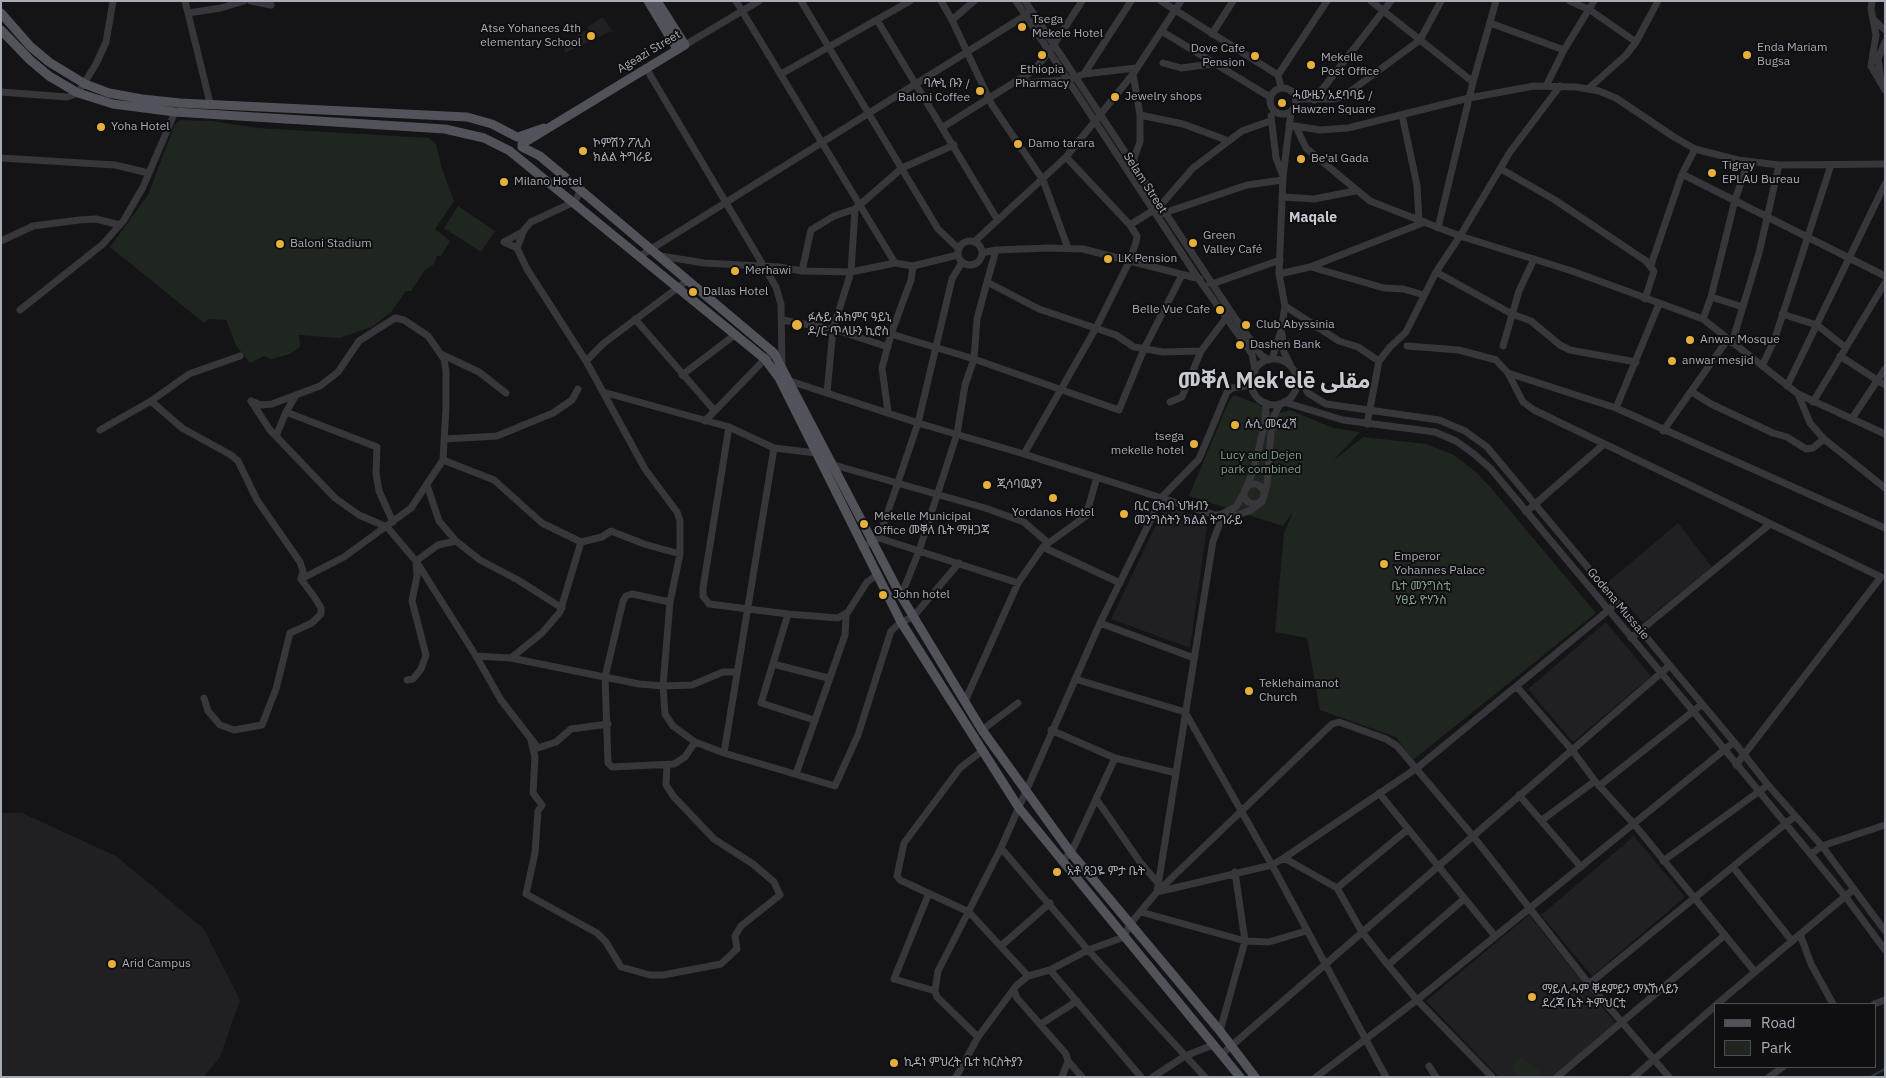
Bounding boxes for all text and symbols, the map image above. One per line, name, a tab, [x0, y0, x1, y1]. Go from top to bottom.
place label: Tsega Mekele Hotel	[1032, 13, 1103, 41]
marker: Tsega Mekele Hotel	[1016, 21, 1028, 33]
place label: Atse Yohanees 4th elementary School	[480, 22, 581, 50]
street label: Ageazi Street	[615, 27, 683, 77]
marker: Atse Yohanees 4th elementary School	[585, 30, 597, 42]
place label: Enda Mariam Bugsa	[1757, 41, 1827, 69]
place label: Dove Cafe Pension	[1191, 42, 1245, 70]
marker: Ethiopia Pharmacy	[1036, 49, 1048, 61]
marker: Enda Mariam Bugsa	[1741, 49, 1753, 61]
marker: Dove Cafe Pension	[1249, 50, 1261, 62]
place label: Mekelle Post Office	[1321, 51, 1379, 79]
marker: Mekelle Post Office	[1305, 59, 1317, 71]
place label: Ethiopia Pharmacy	[1015, 63, 1069, 91]
place label: ባሎኒ ቡን / Baloni Coffee	[898, 77, 970, 105]
marker: ባሎኒ ቡን / Baloni Coffee	[974, 85, 986, 97]
place label: ሓውዜን አደባባይ / Hawzen Square	[1292, 89, 1376, 117]
place label: Jewelry shops	[1125, 90, 1202, 104]
marker: Jewelry shops	[1109, 91, 1121, 103]
marker: ሓውዜን አደባባይ / Hawzen Square	[1276, 97, 1288, 109]
place label: Yoha Hotel	[111, 120, 170, 134]
marker: Yoha Hotel	[95, 121, 107, 133]
place label: ኮምሽን ፖሊስ ክልል ትግራይ	[593, 137, 652, 165]
place label: Damo tarara	[1028, 137, 1095, 151]
marker: Damo tarara	[1012, 138, 1024, 150]
marker: ኮምሽን ፖሊስ ክልል ትግራይ	[577, 145, 589, 157]
street label: Selam Street	[1120, 150, 1170, 216]
place label: Be'al Gada	[1311, 152, 1369, 166]
marker: Be'al Gada	[1295, 153, 1307, 165]
place label: Tigray EPLAU Bureau	[1722, 159, 1800, 187]
marker: Tigray EPLAU Bureau	[1706, 167, 1718, 179]
place label: Milano Hotel	[514, 175, 582, 189]
marker: Milano Hotel	[498, 176, 510, 188]
district label: Maqale	[1289, 210, 1337, 226]
place label: Green Valley Café	[1203, 229, 1262, 257]
place label: Baloni Stadium	[290, 237, 372, 251]
marker: Green Valley Café	[1187, 237, 1199, 249]
marker: Baloni Stadium	[274, 238, 286, 250]
place label: LK Pension	[1118, 252, 1177, 266]
marker: LK Pension	[1102, 253, 1114, 265]
place label: Merhawi	[745, 264, 791, 278]
marker: Merhawi	[729, 265, 741, 277]
place label: Dallas Hotel	[703, 285, 768, 299]
marker: Dallas Hotel	[687, 286, 699, 298]
place label: Belle Vue Cafe	[1132, 303, 1210, 317]
marker: Belle Vue Cafe	[1214, 304, 1226, 316]
place label: ፉሉይ ሕክምና ዓይኒ ዶ/ር ጥላሁን ኪሮስ	[808, 311, 891, 339]
marker: ፉሉይ ሕክምና ዓይኒ ዶ/ር ጥላሁን ኪሮስ	[790, 318, 804, 332]
place label: Club Abyssinia	[1256, 318, 1335, 332]
marker: Club Abyssinia	[1240, 319, 1252, 331]
place label: Anwar Mosque	[1700, 333, 1780, 347]
marker: Anwar Mosque	[1684, 334, 1696, 346]
place label: Dashen Bank	[1250, 338, 1321, 352]
marker: Dashen Bank	[1234, 339, 1246, 351]
place label: anwar mesjid	[1682, 354, 1754, 368]
marker: anwar mesjid	[1666, 355, 1678, 367]
district label: መቐለ Mek'elē مقلى	[1178, 369, 1370, 395]
place label: ሉሲ መናፈሻ	[1245, 418, 1297, 432]
marker: ሉሲ መናፈሻ	[1229, 419, 1241, 431]
place label: tsega mekelle hotel	[1111, 430, 1184, 458]
marker: tsega mekelle hotel	[1188, 438, 1200, 450]
park label: Lucy and Dejen park combined	[1220, 449, 1302, 477]
place label: ጂሳባዉያን	[997, 478, 1042, 492]
marker: ጂሳባዉያን	[981, 479, 993, 491]
marker: Yordanos Hotel	[1047, 492, 1059, 504]
place label: ቢር ርክብ ህዝብን መንግስትን ክልል ትግራይ	[1134, 500, 1243, 528]
place label: Yordanos Hotel	[1012, 506, 1094, 520]
marker: ቢር ርክብ ህዝብን መንግስትን ክልል ትግራይ	[1118, 508, 1130, 520]
place label: Mekelle Municipal Office መቐለ ቤት ማዘጋጃ	[874, 510, 989, 538]
marker: Mekelle Municipal Office መቐለ ቤት ማዘጋጃ	[858, 518, 870, 530]
place label: Emperor Yohannes Palace	[1394, 550, 1485, 578]
marker: Emperor Yohannes Palace	[1378, 558, 1390, 570]
street label: Godena Mussaie	[1584, 565, 1652, 643]
park label: ቤተ መንግስቲ ሃፀይ ዮሃንስ	[1391, 580, 1451, 608]
place label: John hotel	[893, 588, 950, 602]
marker: John hotel	[877, 589, 889, 601]
place label: Teklehaimanot Church	[1259, 677, 1339, 705]
marker: Teklehaimanot Church	[1243, 685, 1255, 697]
place label: አቶ ጸጋዬ ምታ ቤት	[1067, 865, 1145, 879]
marker: አቶ ጸጋዬ ምታ ቤት	[1051, 866, 1063, 878]
place label: Arid Campus	[122, 957, 191, 971]
marker: Arid Campus	[106, 958, 118, 970]
place label: ማይሊሓም ቐዳምይን ማእኸላይን ደረጃ ቤት ትምህርቲ	[1542, 983, 1679, 1011]
marker: ማይሊሓም ቐዳምይን ማእኸላይን ደረጃ ቤት ትምህርቲ	[1526, 991, 1538, 1003]
legend	[1714, 1003, 1876, 1068]
text: Road	[1761, 1013, 1796, 1032]
text: Park	[1761, 1038, 1791, 1057]
place label: ኪዳነ ምህረት ቤተ ክርስትያን	[904, 1056, 1023, 1070]
marker: ኪዳነ ምህረት ቤተ ክርስትያን	[888, 1057, 900, 1069]

